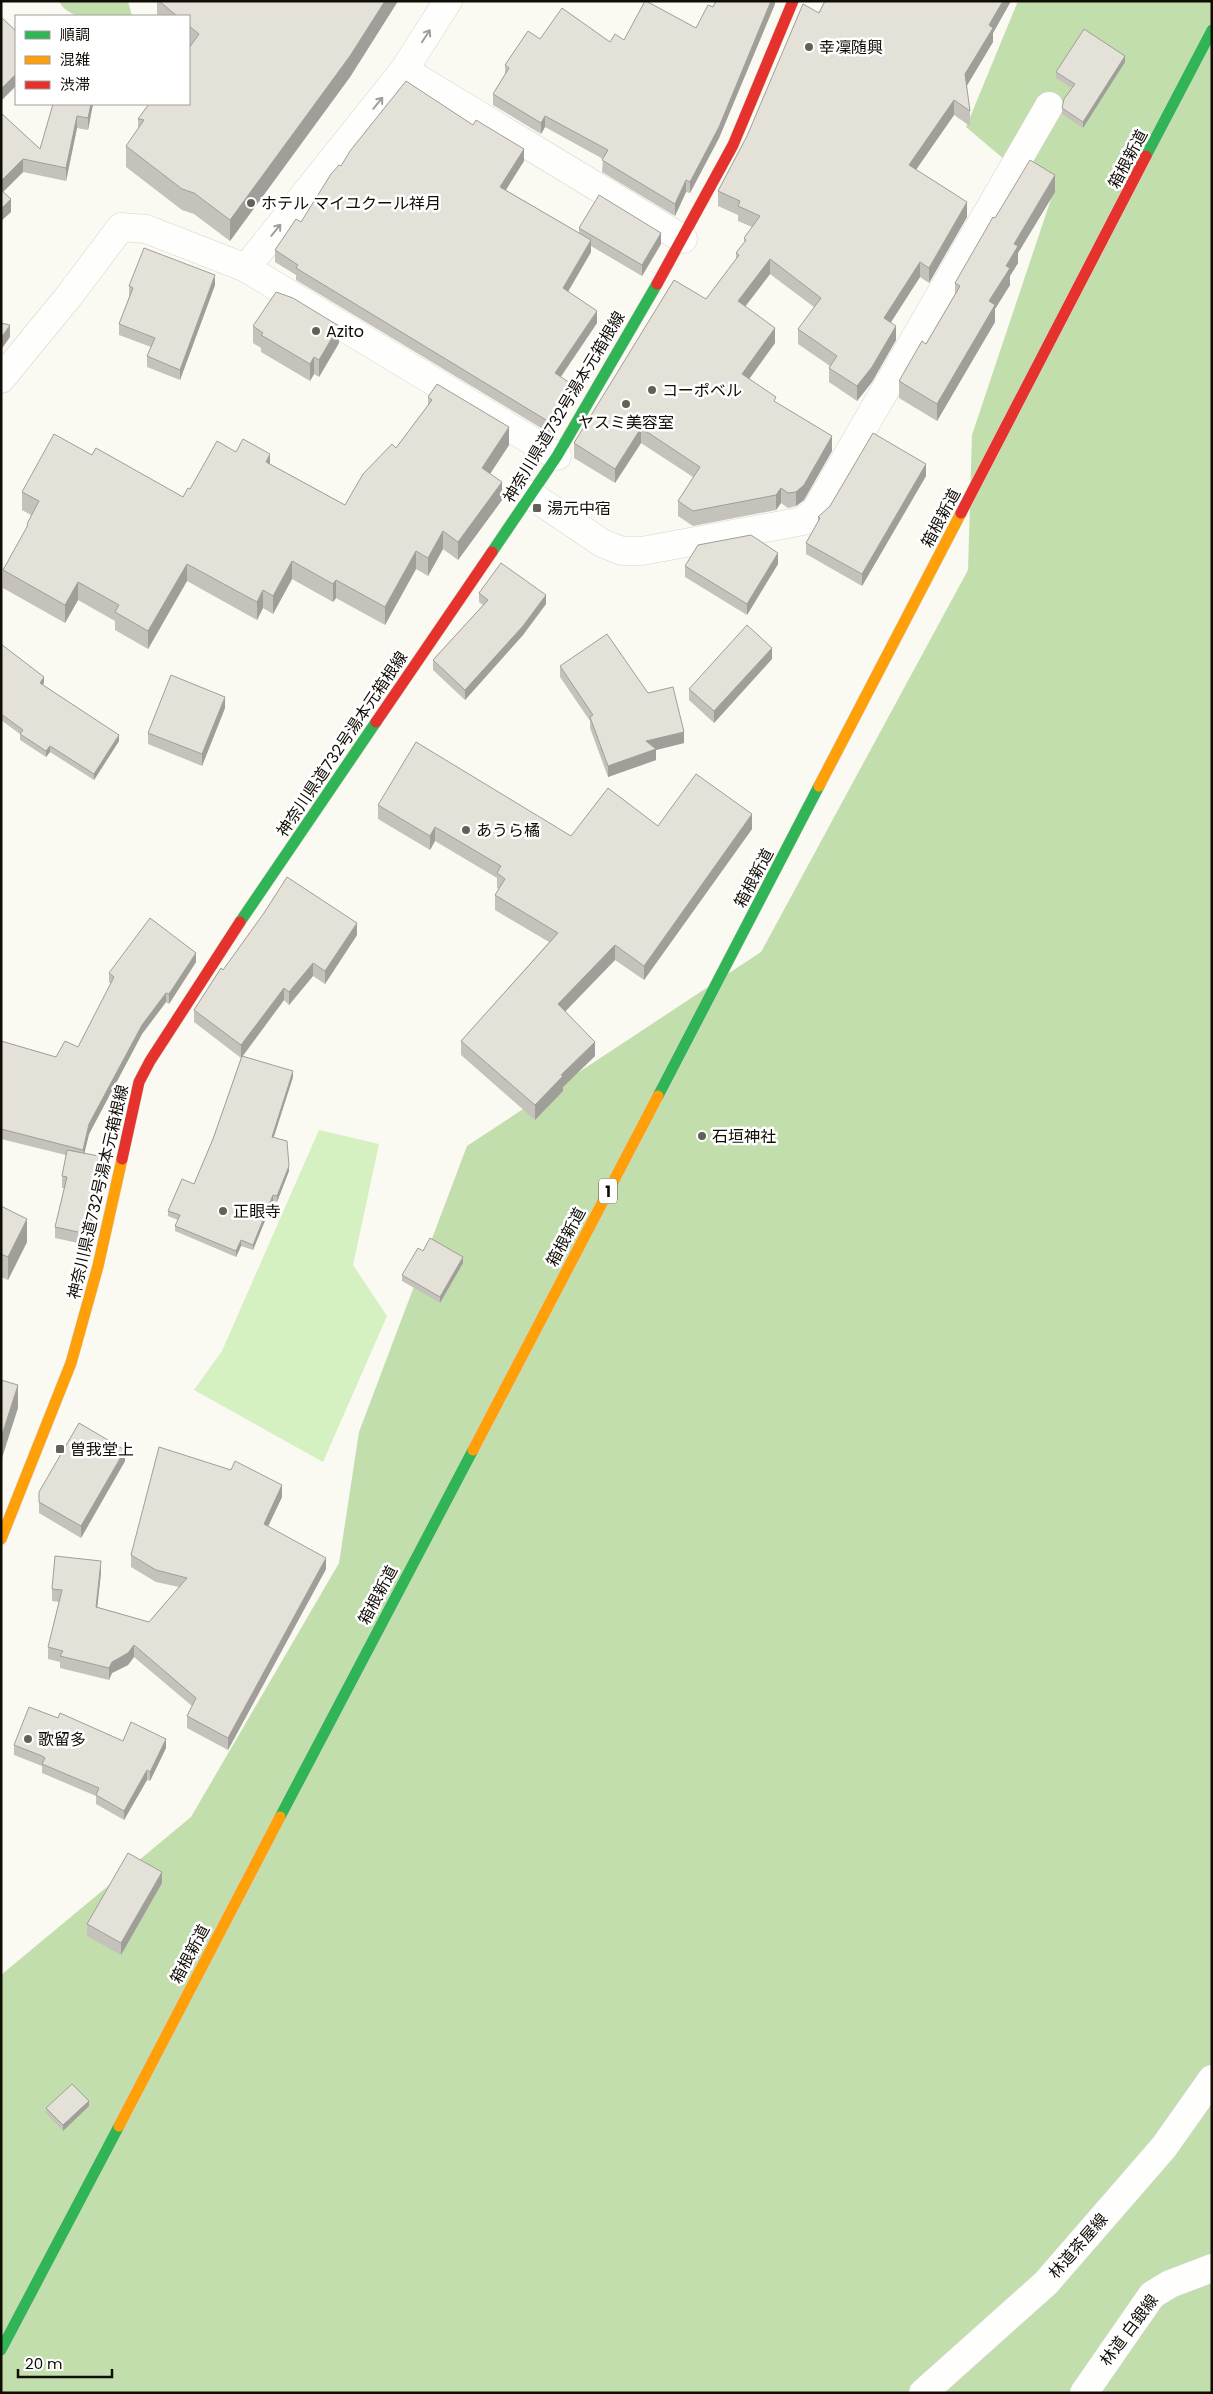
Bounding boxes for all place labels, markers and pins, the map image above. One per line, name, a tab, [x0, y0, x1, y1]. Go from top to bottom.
place label: 幸凜随興	[819, 36, 883, 59]
marker: 幸凜随興	[803, 41, 815, 53]
place label: ホテル マイユクール祥月	[261, 192, 441, 215]
marker: ホテル マイユクール祥月	[245, 197, 257, 209]
place label: Azito	[326, 320, 364, 343]
marker: Azito	[310, 325, 322, 337]
place label: コーポベル	[662, 379, 742, 402]
marker: コーポベル	[646, 384, 658, 396]
marker: ヤスミ美容室	[620, 398, 632, 410]
place label: ヤスミ美容室	[578, 411, 674, 434]
place label: 湯元中宿	[547, 497, 611, 520]
marker: 湯元中宿	[531, 502, 543, 514]
place label: あうら橘	[476, 819, 540, 842]
marker: あうら橘	[460, 824, 472, 836]
place label: 石垣神社	[712, 1125, 776, 1148]
marker: 石垣神社	[696, 1130, 708, 1142]
place label: 正眼寺	[233, 1200, 281, 1223]
marker: 正眼寺	[217, 1205, 229, 1217]
place label: 曽我堂上	[70, 1438, 134, 1461]
marker: 曽我堂上	[54, 1443, 66, 1455]
place label: 歌留多	[38, 1728, 86, 1751]
marker: 歌留多	[22, 1733, 34, 1745]

